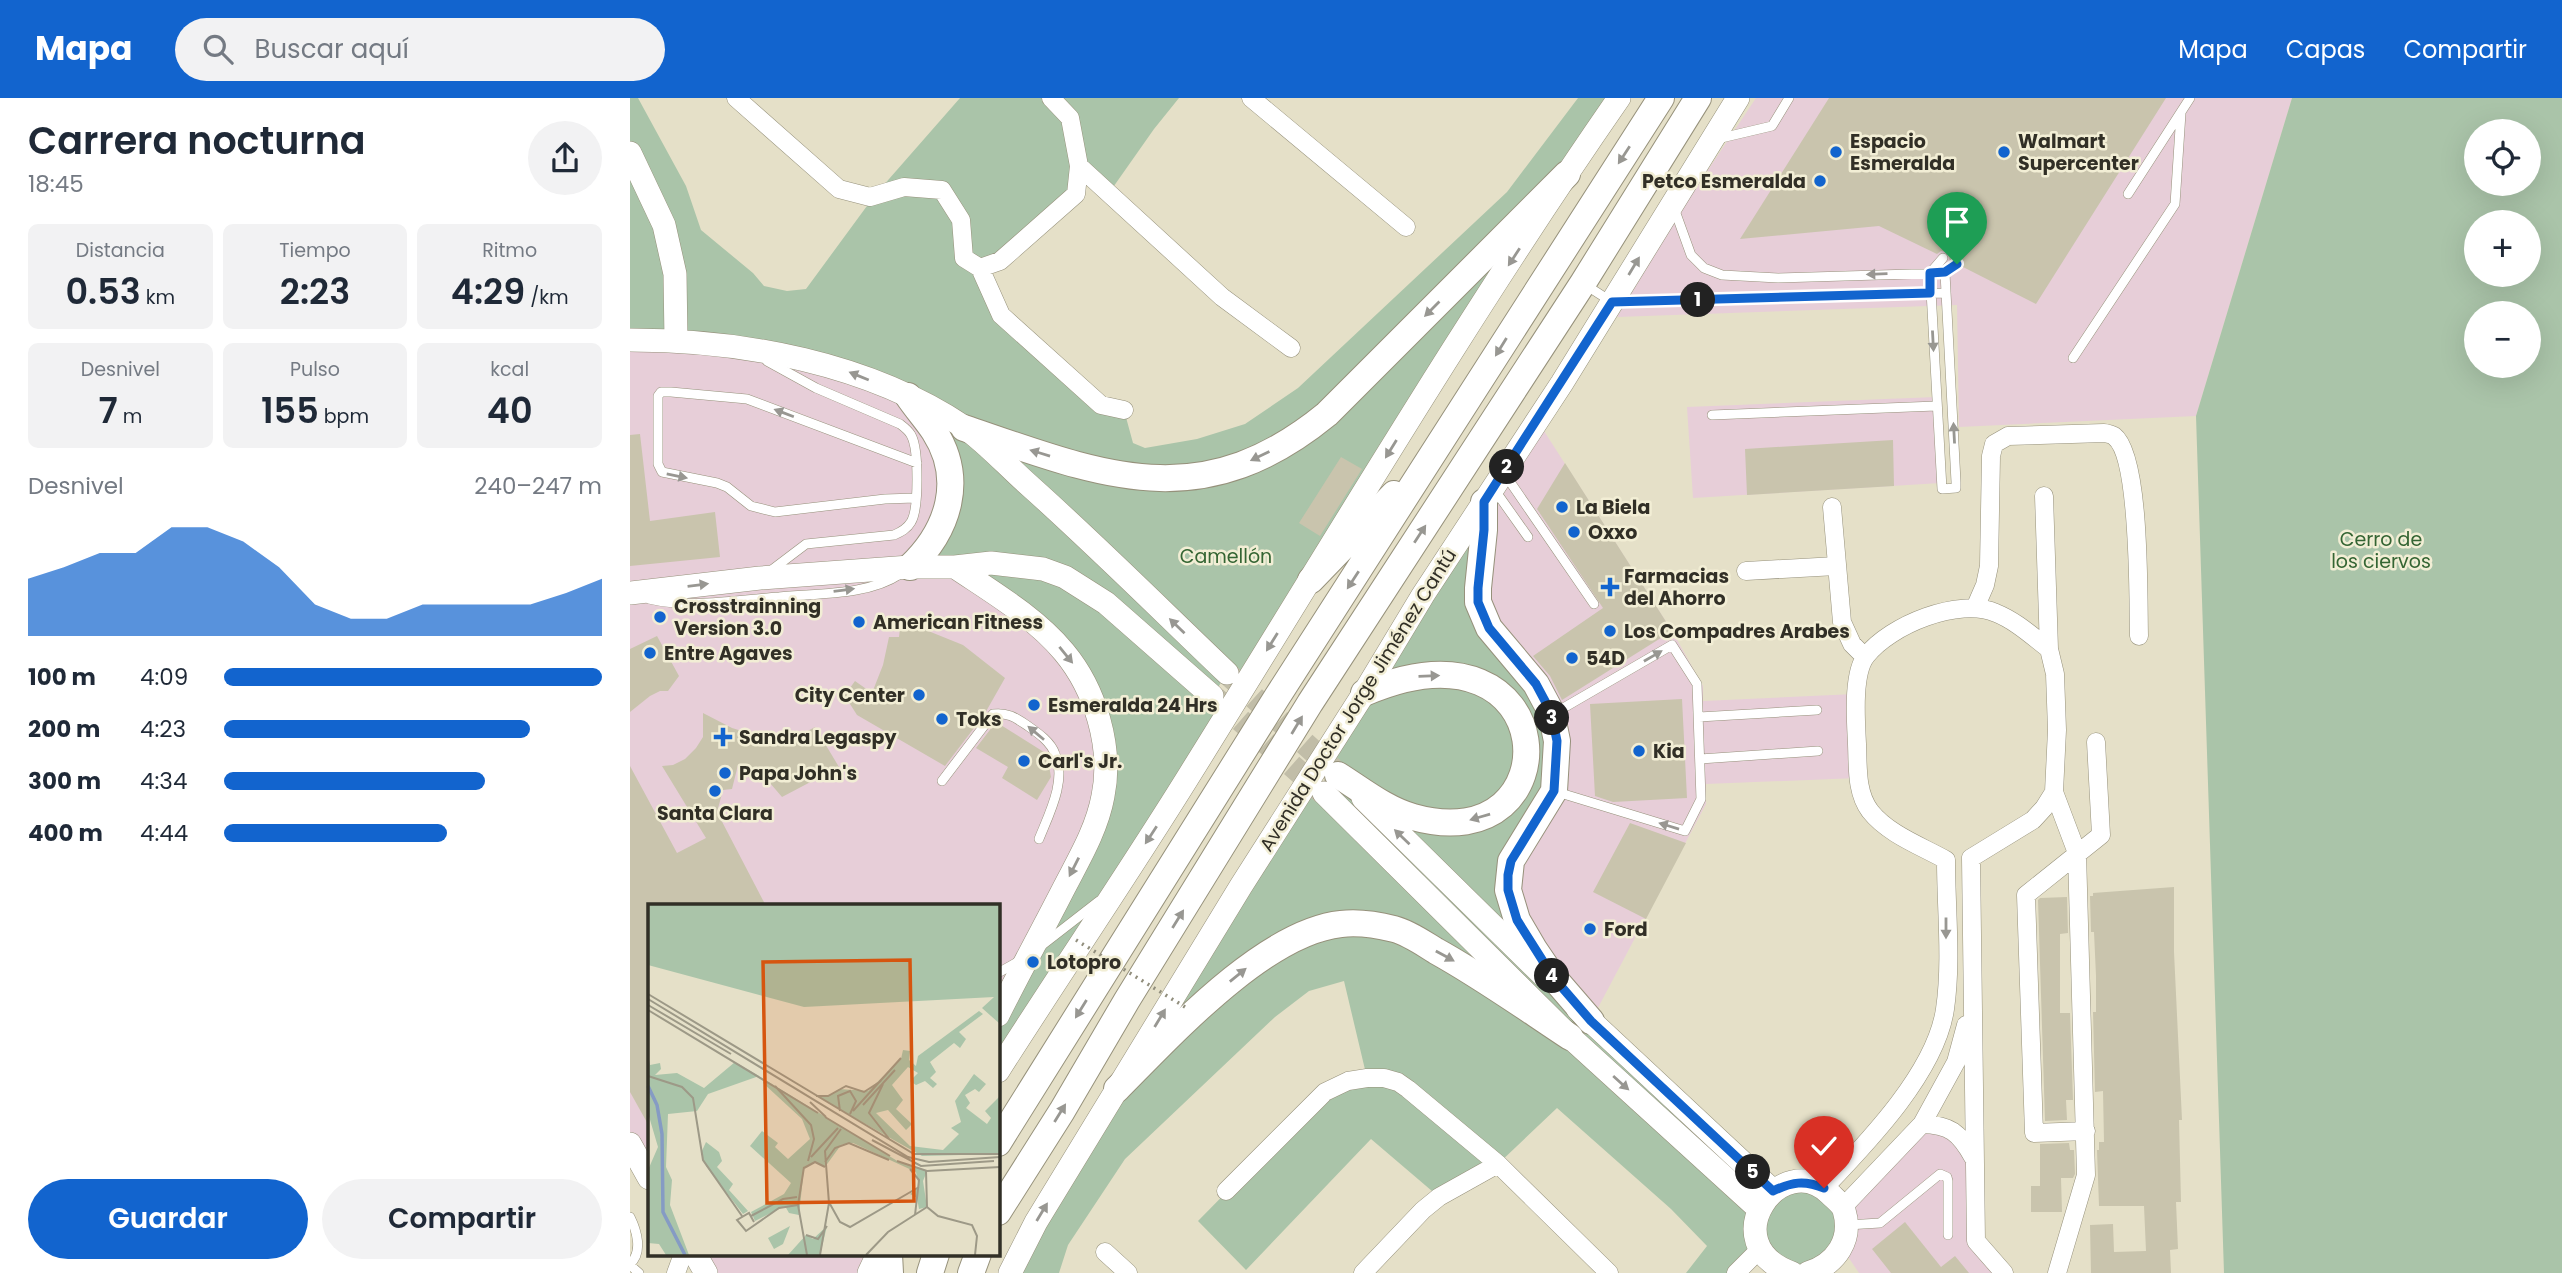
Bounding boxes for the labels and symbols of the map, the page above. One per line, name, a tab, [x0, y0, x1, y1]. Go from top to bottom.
place label: Espacio Esmeralda	[1850, 128, 1955, 177]
place label: Walmart Supercenter	[2018, 128, 2139, 177]
marker: Espacio Esmeralda	[1828, 144, 1844, 160]
marker: Walmart Supercenter	[1996, 144, 2012, 160]
one-way arrow	[1618, 146, 1631, 165]
place label: Petco Esmeralda	[1642, 168, 1806, 195]
marker: Petco Esmeralda	[1812, 173, 1828, 189]
pin	[1927, 192, 1987, 264]
one-way arrow	[1507, 247, 1520, 267]
one-way arrow	[1627, 257, 1640, 276]
one-way arrow	[1866, 269, 1888, 280]
pin: 1	[1680, 282, 1716, 318]
one-way arrow	[1424, 300, 1440, 317]
one-way arrow	[1928, 331, 1939, 353]
one-way arrow	[1495, 337, 1508, 357]
one-way arrow	[849, 371, 870, 382]
one-way arrow	[774, 408, 795, 419]
one-way arrow	[1948, 422, 1959, 444]
one-way arrow	[1385, 439, 1398, 458]
one-way arrow	[1029, 448, 1050, 458]
pin: 2	[1490, 450, 1524, 484]
one-way arrow	[1250, 451, 1270, 462]
one-way arrow	[666, 470, 688, 481]
place label: La Biela	[1576, 494, 1650, 521]
marker: La Biela	[1554, 499, 1570, 515]
place label: Oxxo	[1588, 519, 1637, 546]
one-way arrow	[1414, 524, 1427, 543]
marker: Oxxo	[1566, 524, 1582, 540]
park label: Cerro de los ciervos	[2331, 526, 2431, 575]
park label: Camellón	[1180, 543, 1272, 570]
street label: Avenida Doctor Jorge Jiménez Cantú	[1253, 543, 1463, 857]
place label: Farmacias del Ahorro	[1624, 563, 1729, 612]
one-way arrow	[1346, 570, 1359, 590]
marker: Farmacias del Ahorro	[1602, 579, 1618, 595]
one-way arrow	[687, 580, 709, 591]
one-way arrow	[833, 585, 855, 596]
place label: Crosstrainning Version 3.0	[674, 593, 821, 642]
marker: Crosstrainning Version 3.0	[652, 609, 668, 625]
place label: American Fitness	[873, 609, 1043, 636]
marker: American Fitness	[851, 614, 867, 630]
one-way arrow	[1169, 618, 1186, 634]
place label: Los Compadres Arabes	[1624, 618, 1850, 645]
marker: Los Compadres Arabes	[1602, 623, 1618, 639]
one-way arrow	[1265, 633, 1278, 652]
place label: Entre Agaves	[664, 640, 793, 667]
marker: Entre Agaves	[642, 645, 658, 661]
place label: 54D	[1586, 645, 1625, 672]
one-way arrow	[1058, 647, 1073, 664]
marker: 54D	[1564, 650, 1580, 666]
one-way arrow	[1643, 650, 1662, 662]
one-way arrow	[1418, 670, 1440, 681]
place label: City Center	[795, 682, 905, 709]
marker: City Center	[911, 687, 927, 703]
place label: Esmeralda 24 Hrs	[1048, 692, 1218, 719]
marker: Esmeralda 24 Hrs	[1026, 697, 1042, 713]
pin: 3	[1534, 700, 1570, 736]
place label: Toks	[956, 706, 1002, 733]
marker: Toks	[934, 711, 950, 727]
one-way arrow	[1291, 715, 1303, 734]
place label: Sandra Legaspy	[739, 724, 897, 751]
one-way arrow	[1027, 725, 1045, 741]
marker: Sandra Legaspy	[713, 727, 733, 747]
place label: Kia	[1653, 738, 1685, 765]
marker: Kia	[1631, 743, 1647, 759]
place label: Carl's Jr.	[1038, 748, 1122, 775]
marker: Carl's Jr.	[1016, 753, 1032, 769]
place label: Papa John's	[739, 760, 857, 787]
marker: Papa John's	[717, 765, 733, 781]
marker: Santa Clara	[707, 783, 723, 799]
place label: Santa Clara	[657, 800, 773, 827]
one-way arrow	[1469, 813, 1490, 823]
one-way arrow	[1658, 820, 1679, 831]
one-way arrow	[1145, 826, 1158, 845]
one-way arrow	[1393, 828, 1410, 845]
one-way arrow	[1069, 857, 1080, 877]
inset map	[648, 904, 999, 1256]
one-way arrow	[1172, 909, 1185, 928]
place label: Ford	[1604, 916, 1648, 943]
one-way arrow	[1940, 917, 1952, 939]
marker: Ford	[1582, 921, 1598, 937]
place label: Lotopro	[1047, 949, 1121, 976]
one-way arrow	[1436, 950, 1455, 962]
marker: Lotopro	[1025, 954, 1041, 970]
pin: 4	[1534, 958, 1570, 994]
one-way arrow	[1229, 968, 1247, 983]
one-way arrow	[1075, 1000, 1088, 1019]
one-way arrow	[1154, 1009, 1166, 1028]
one-way arrow	[1612, 1075, 1629, 1091]
one-way arrow	[1054, 1104, 1067, 1123]
pin	[1794, 1116, 1854, 1188]
pin: 5	[1736, 1154, 1770, 1190]
one-way arrow	[1035, 1203, 1048, 1222]

